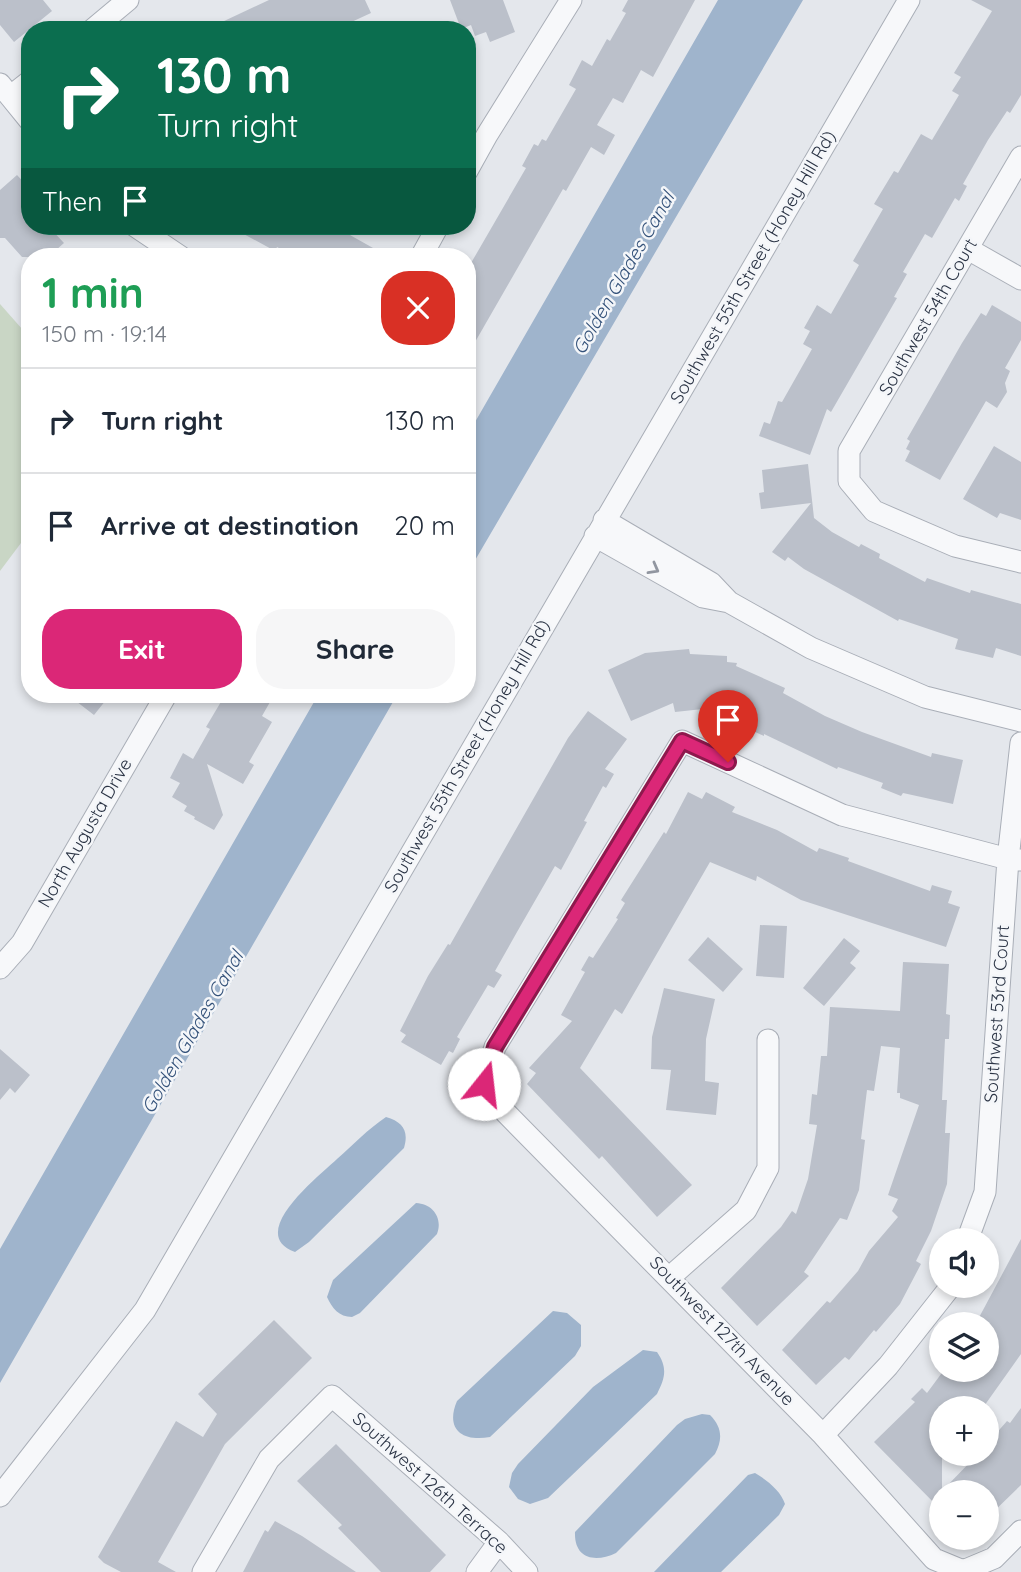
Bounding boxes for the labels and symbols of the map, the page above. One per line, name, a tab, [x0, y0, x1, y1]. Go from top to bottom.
street label: Southwest 55th Street (Honey Hill Rd)	[665, 126, 840, 407]
water label: Golden Glades Canal	[567, 185, 681, 358]
street label: Southwest 54th Court	[873, 234, 982, 399]
one-way arrow	[647, 561, 660, 574]
street label: Southwest 55th Street (Honey Hill Rd)	[379, 615, 554, 896]
pin	[698, 690, 758, 762]
street label: North Augusta Drive	[32, 754, 137, 912]
street label: Southwest 53rd Court	[979, 924, 1014, 1104]
water label: Golden Glades Canal	[136, 944, 250, 1117]
position arrow	[447, 1047, 521, 1121]
street label: Southwest 127th Avenue	[645, 1251, 800, 1410]
street label: Southwest 126th Terrace	[348, 1407, 513, 1558]

